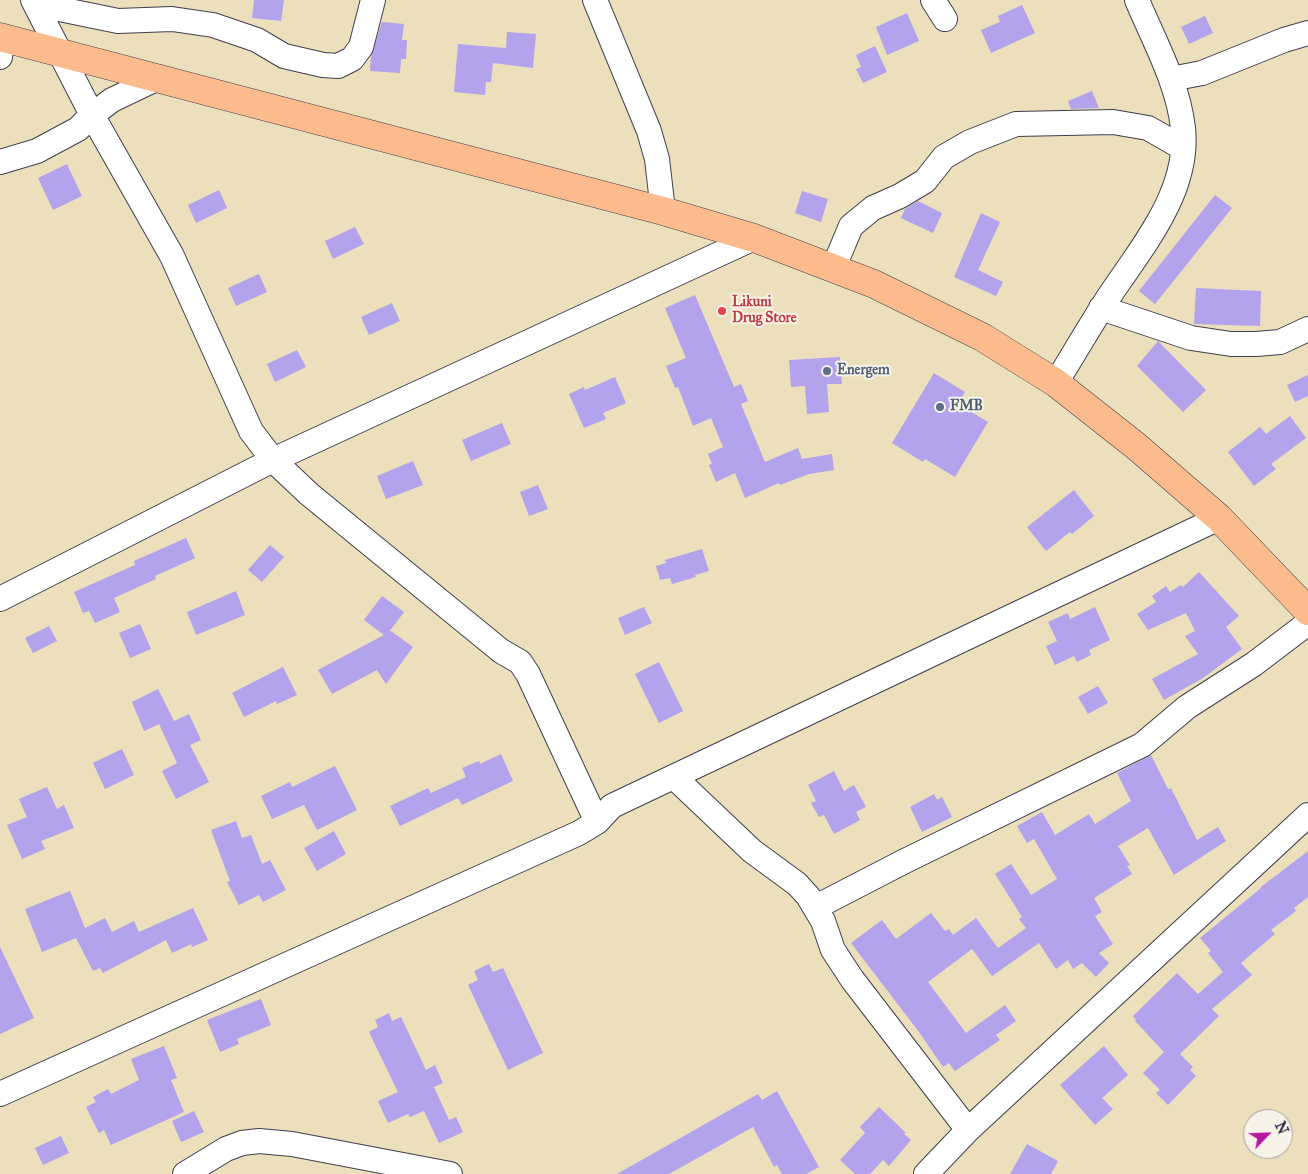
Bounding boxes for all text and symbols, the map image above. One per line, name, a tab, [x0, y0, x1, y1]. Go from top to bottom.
place label: Likuni Drug Store	[732, 295, 796, 328]
marker: Likuni Drug Store	[716, 305, 728, 317]
place label: Energem	[837, 363, 890, 379]
marker: Energem	[821, 365, 833, 377]
place label: FMB	[950, 399, 983, 415]
marker: FMB	[934, 401, 946, 413]
north arrow	[1243, 1109, 1293, 1159]
text: N	[1271, 1119, 1291, 1137]

